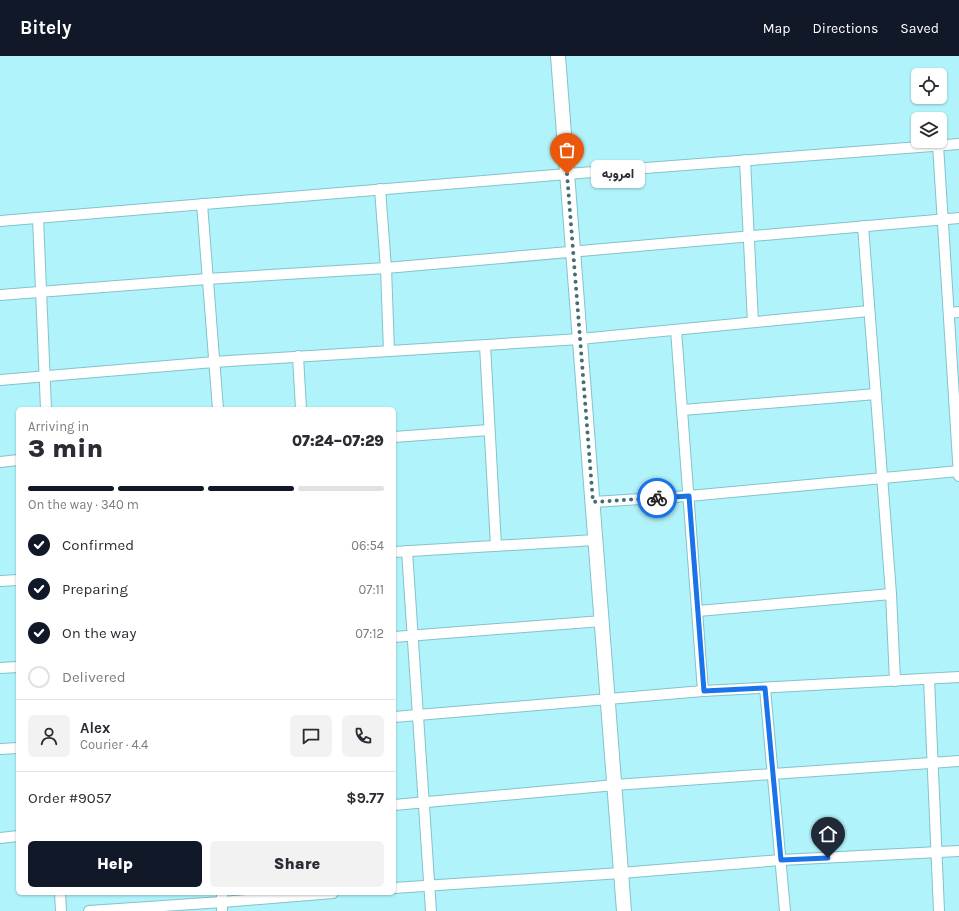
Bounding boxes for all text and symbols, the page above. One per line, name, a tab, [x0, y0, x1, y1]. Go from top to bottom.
text: Bitely	[20, 17, 71, 39]
text: Map	[763, 20, 791, 37]
text: Directions	[813, 20, 878, 37]
text: Saved	[900, 20, 939, 37]
map controls	[911, 68, 947, 148]
button: locate	[911, 68, 947, 104]
button: layers	[911, 112, 947, 148]
pin	[550, 133, 584, 174]
icon: bag	[556, 139, 578, 161]
callout: امروبه	[591, 160, 645, 188]
text: امروبه	[602, 166, 634, 181]
text: Arriving in	[28, 419, 89, 434]
text: 07:24–07:29	[292, 432, 384, 450]
text: 3 min	[28, 433, 103, 464]
courier	[637, 478, 677, 518]
icon: bike	[646, 487, 668, 509]
text: On the way · 340 m	[28, 497, 139, 512]
icon: check	[28, 534, 50, 556]
text: Confirmed	[62, 536, 134, 554]
text: 06:54	[351, 538, 384, 553]
icon: check	[28, 578, 50, 600]
text: Preparing	[62, 580, 128, 598]
text: 07:11	[359, 582, 384, 597]
icon: check	[28, 622, 50, 644]
text: On the way	[62, 624, 136, 642]
text: 07:12	[355, 626, 384, 641]
text: Delivered	[62, 668, 126, 686]
button: person	[28, 715, 70, 757]
button: chat	[290, 715, 332, 757]
button: phone	[342, 715, 384, 757]
text: Alex	[80, 719, 110, 737]
text: Courier · 4.4	[80, 737, 148, 752]
text: Order #9057	[28, 789, 111, 807]
text: $9.77	[346, 789, 384, 807]
pin	[811, 817, 845, 858]
icon: home	[817, 823, 839, 845]
button: Help	[28, 841, 202, 887]
button: Share	[210, 841, 384, 887]

